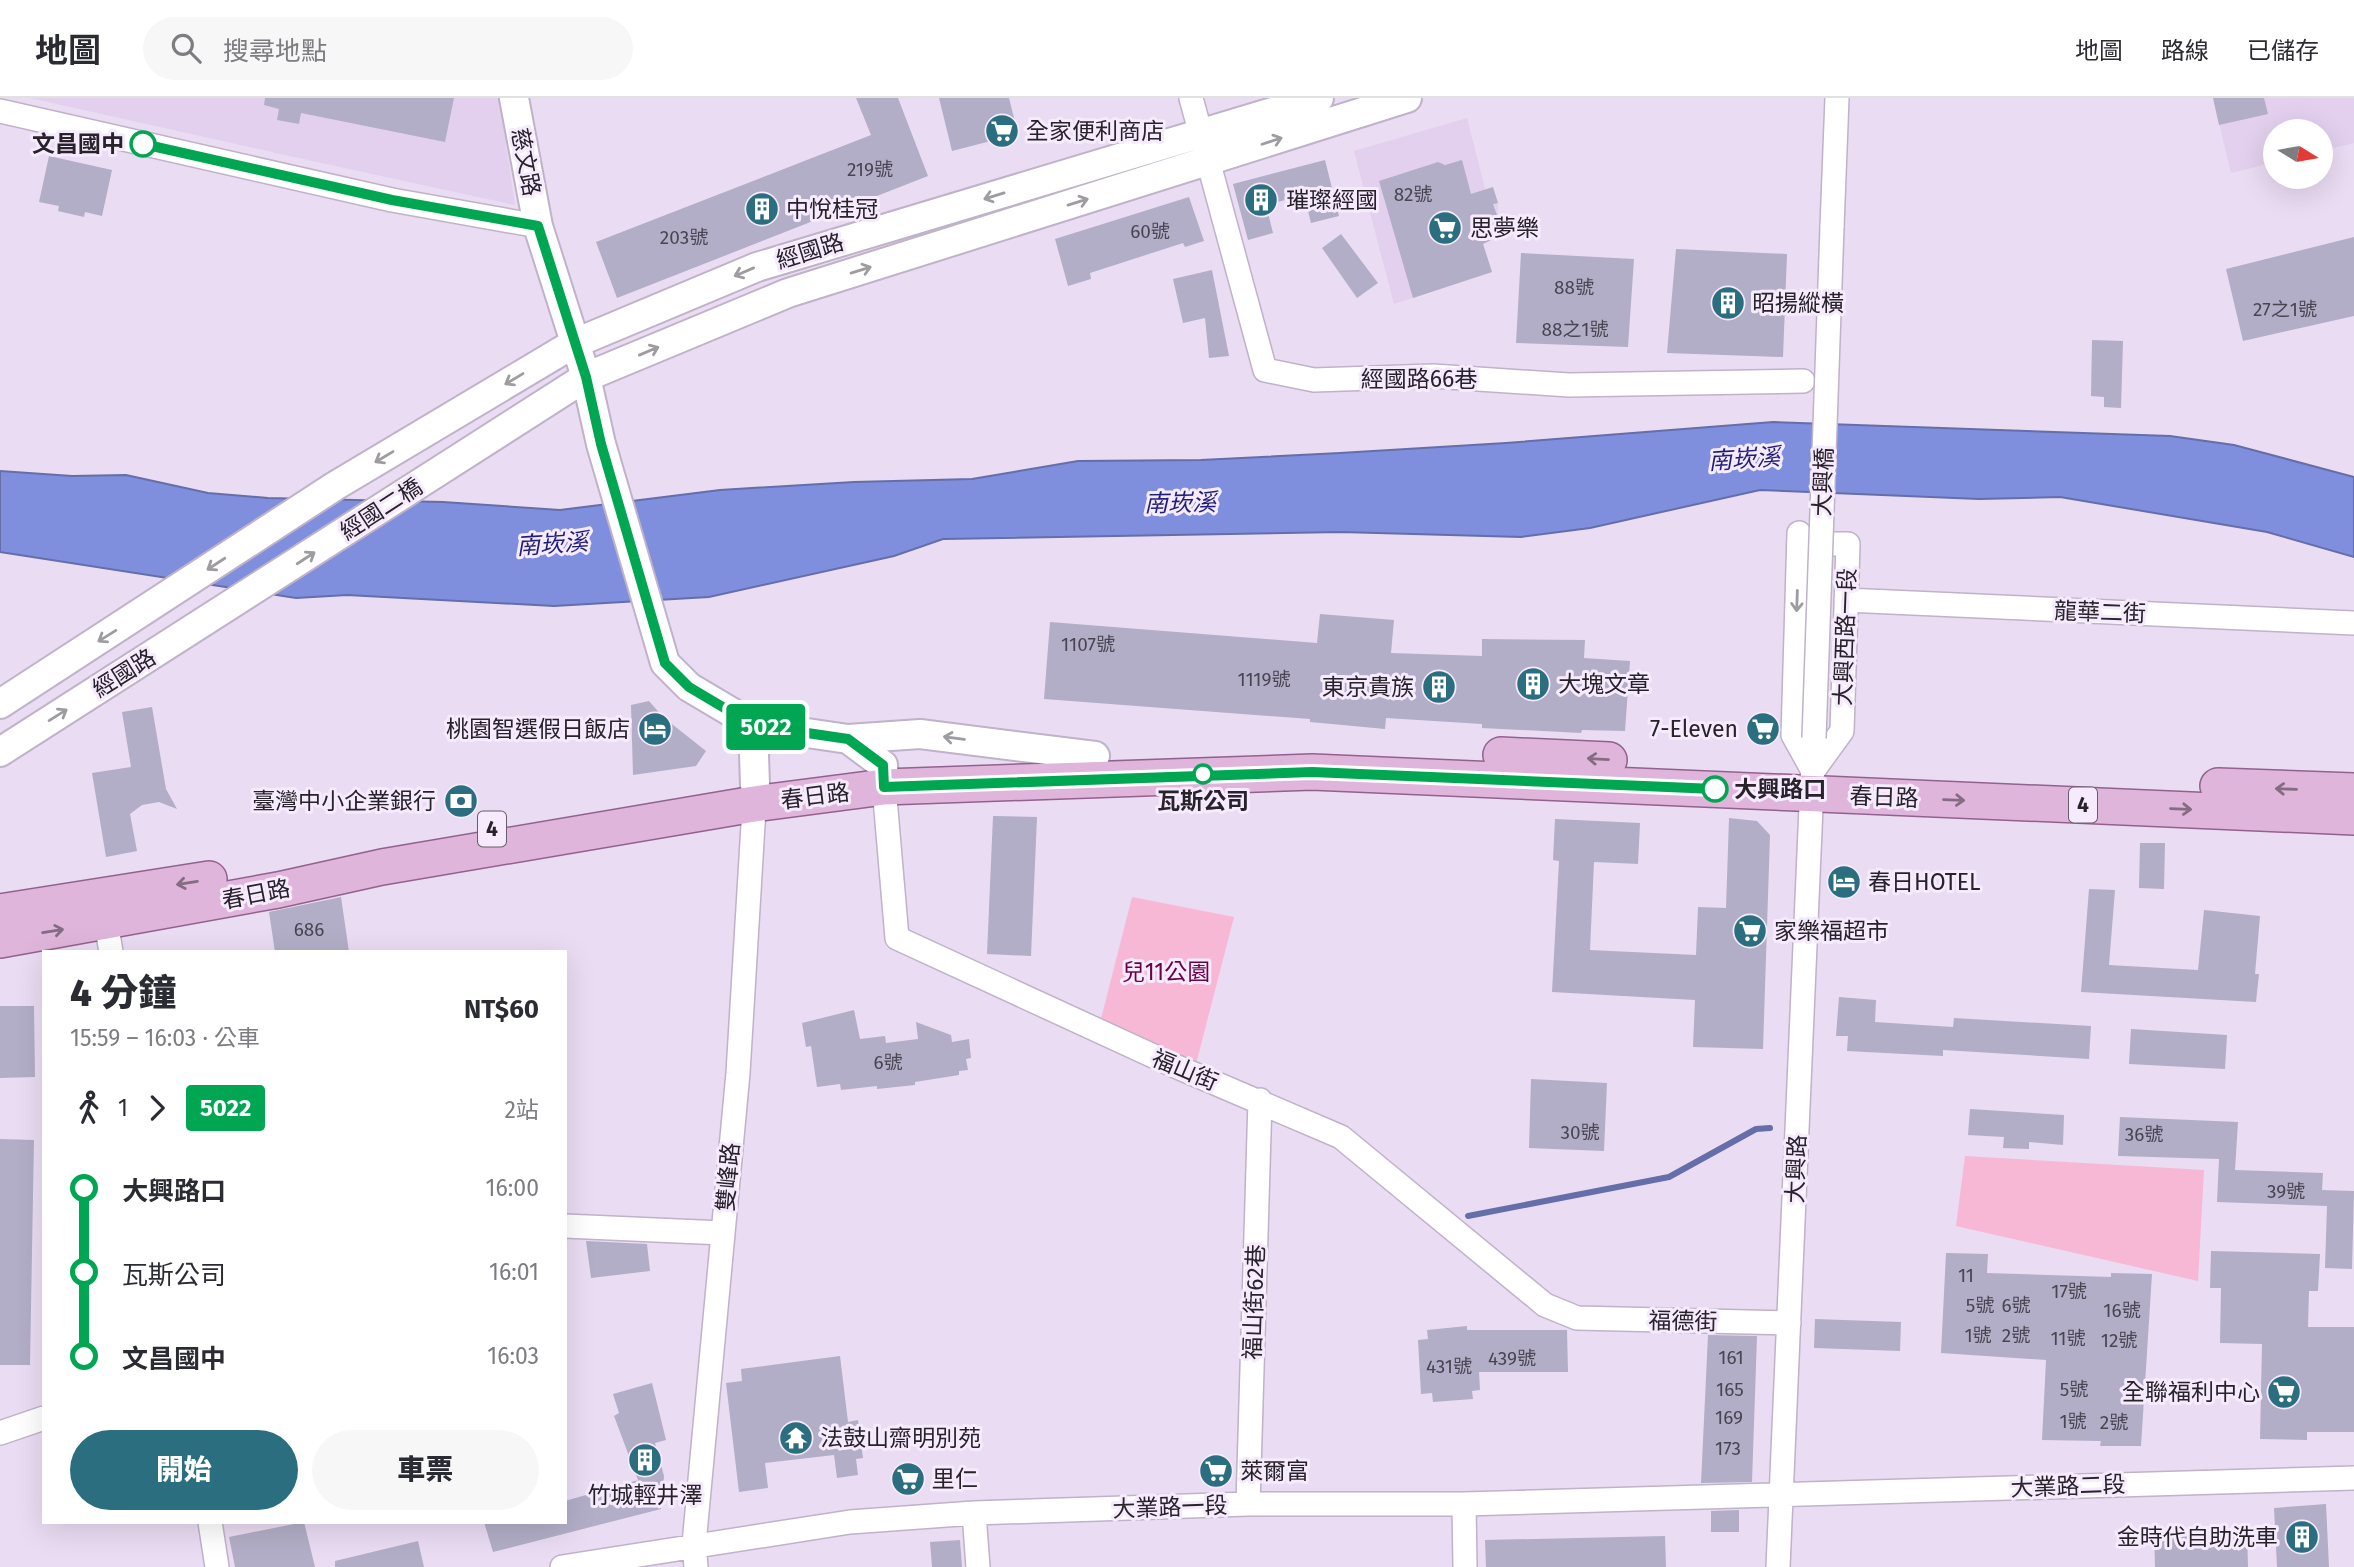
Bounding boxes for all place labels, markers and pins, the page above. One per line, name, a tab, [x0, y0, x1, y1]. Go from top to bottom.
supermarket icon: 全家便利商店	[983, 112, 1021, 150]
place label: 全家便利商店	[1026, 117, 1164, 145]
place label: 文昌國中	[32, 130, 124, 158]
marker: 文昌國中	[130, 131, 156, 157]
building icon: 璀璨經國	[1242, 181, 1280, 219]
place label: 璀璨經國	[1286, 186, 1378, 214]
building icon: 中悅桂冠	[743, 190, 781, 228]
place label: 中悅桂冠	[786, 195, 878, 223]
supermarket icon: 思夢樂	[1426, 209, 1464, 247]
place label: 思夢樂	[1470, 214, 1539, 242]
building icon: 昭揚縱橫	[1709, 284, 1747, 322]
place label: 昭揚縱橫	[1752, 289, 1844, 317]
building icon: 大塊文章	[1514, 665, 1552, 703]
building icon: 東京貴族	[1420, 668, 1458, 706]
place label: 大塊文章	[1558, 670, 1650, 698]
place label: 東京貴族	[1322, 673, 1414, 701]
hotel icon: 桃園智選假日飯店	[636, 710, 674, 748]
supermarket icon: 7-Eleven	[1744, 710, 1782, 748]
place label: 桃園智選假日飯店	[446, 715, 630, 743]
place label: 7-Eleven	[1650, 715, 1738, 743]
marker: 瓦斯公司	[1193, 764, 1213, 784]
place label: 大興路口	[1734, 775, 1826, 803]
marker: 大興路口	[1702, 776, 1728, 802]
bank icon: 臺灣中小企業銀行	[442, 782, 480, 820]
place label: 臺灣中小企業銀行	[252, 787, 436, 815]
place label: 瓦斯公司	[1157, 787, 1249, 815]
hotel icon: 春日HOTEL	[1825, 863, 1863, 901]
place label: 春日HOTEL	[1868, 868, 1980, 896]
supermarket icon: 家樂福超市	[1731, 912, 1769, 950]
place label: 家樂福超市	[1774, 917, 1889, 945]
supermarket icon: 全聯福利中心	[2265, 1373, 2303, 1411]
place label: 全聯福利中心	[2122, 1378, 2260, 1406]
temple icon: 法鼓山齋明別苑	[777, 1419, 815, 1457]
place label: 法鼓山齋明別苑	[820, 1424, 981, 1452]
building icon: 竹城輕井澤	[626, 1441, 664, 1479]
supermarket icon: 萊爾富	[1197, 1452, 1235, 1490]
place label: 萊爾富	[1240, 1457, 1309, 1485]
supermarket icon: 里仁	[889, 1460, 927, 1498]
place label: 里仁	[932, 1465, 978, 1493]
place label: 竹城輕井澤	[588, 1481, 703, 1509]
building icon: 金時代自助洗車	[2283, 1518, 2321, 1556]
place label: 金時代自助洗車	[2117, 1523, 2278, 1551]

